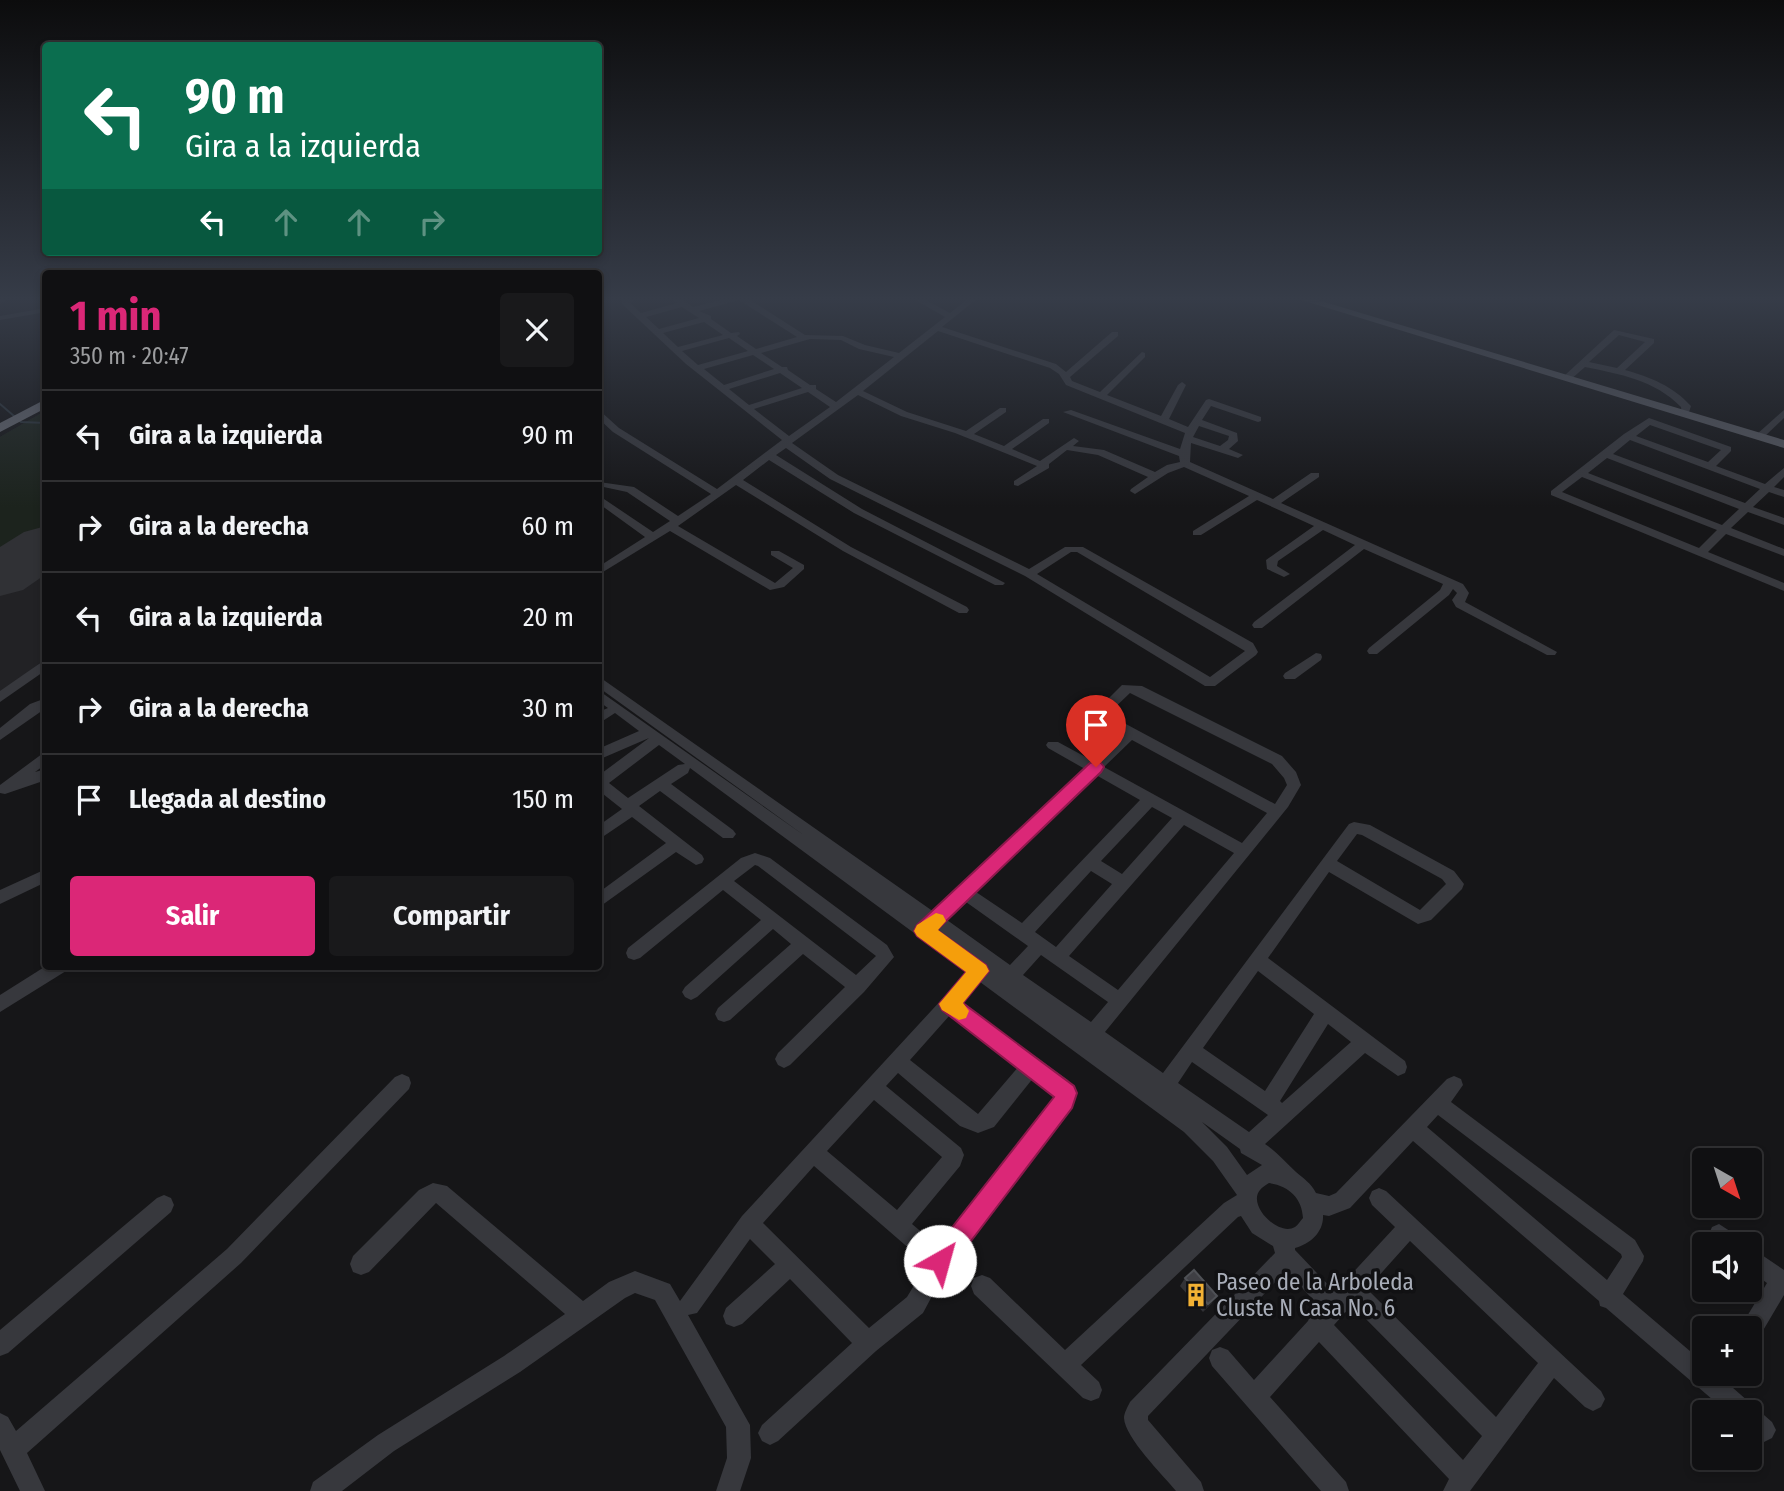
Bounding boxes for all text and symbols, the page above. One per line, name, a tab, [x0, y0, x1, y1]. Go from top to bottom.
text: 90 m	[185, 67, 285, 126]
icon: left	[70, 70, 161, 161]
text: Gira a la izquierda	[185, 127, 421, 165]
icon: left	[194, 203, 232, 241]
icon: ahead	[267, 203, 305, 241]
icon: ahead	[340, 203, 378, 241]
icon: right	[413, 203, 451, 241]
text: 1 min	[70, 291, 161, 341]
button: close	[500, 293, 574, 367]
text: 350 m · 20:47	[70, 342, 189, 370]
icon: left	[70, 417, 108, 455]
text: Gira a la izquierda	[129, 420, 323, 451]
text: 90 m	[522, 420, 574, 451]
icon: right	[70, 508, 108, 546]
text: Gira a la derecha	[129, 511, 309, 542]
text: 60 m	[521, 511, 574, 542]
icon: left	[70, 599, 108, 637]
text: Gira a la izquierda	[129, 602, 323, 633]
text: 20 m	[523, 602, 574, 633]
icon: right	[70, 690, 108, 728]
text: Gira a la derecha	[129, 693, 309, 724]
text: 30 m	[523, 693, 574, 724]
pin	[1066, 695, 1126, 767]
icon: arrive	[1077, 706, 1115, 744]
icon: arrive	[70, 781, 108, 819]
text: Llegada al destino	[129, 784, 326, 815]
text: 150 m	[512, 784, 574, 815]
button: Salir	[70, 876, 315, 956]
button: Compartir	[329, 876, 574, 956]
north arrow	[1692, 1148, 1762, 1218]
map controls	[1692, 1148, 1762, 1470]
position arrow	[903, 1224, 977, 1298]
button: sound	[1692, 1232, 1762, 1302]
place label: Paseo de la Arboleda Cluste N Casa No. 6	[1216, 1268, 1414, 1322]
building icon: Paseo de la Arboleda Cluste N Casa No. 6	[1182, 1281, 1210, 1309]
button: +	[1692, 1316, 1762, 1386]
button: −	[1692, 1400, 1762, 1470]

